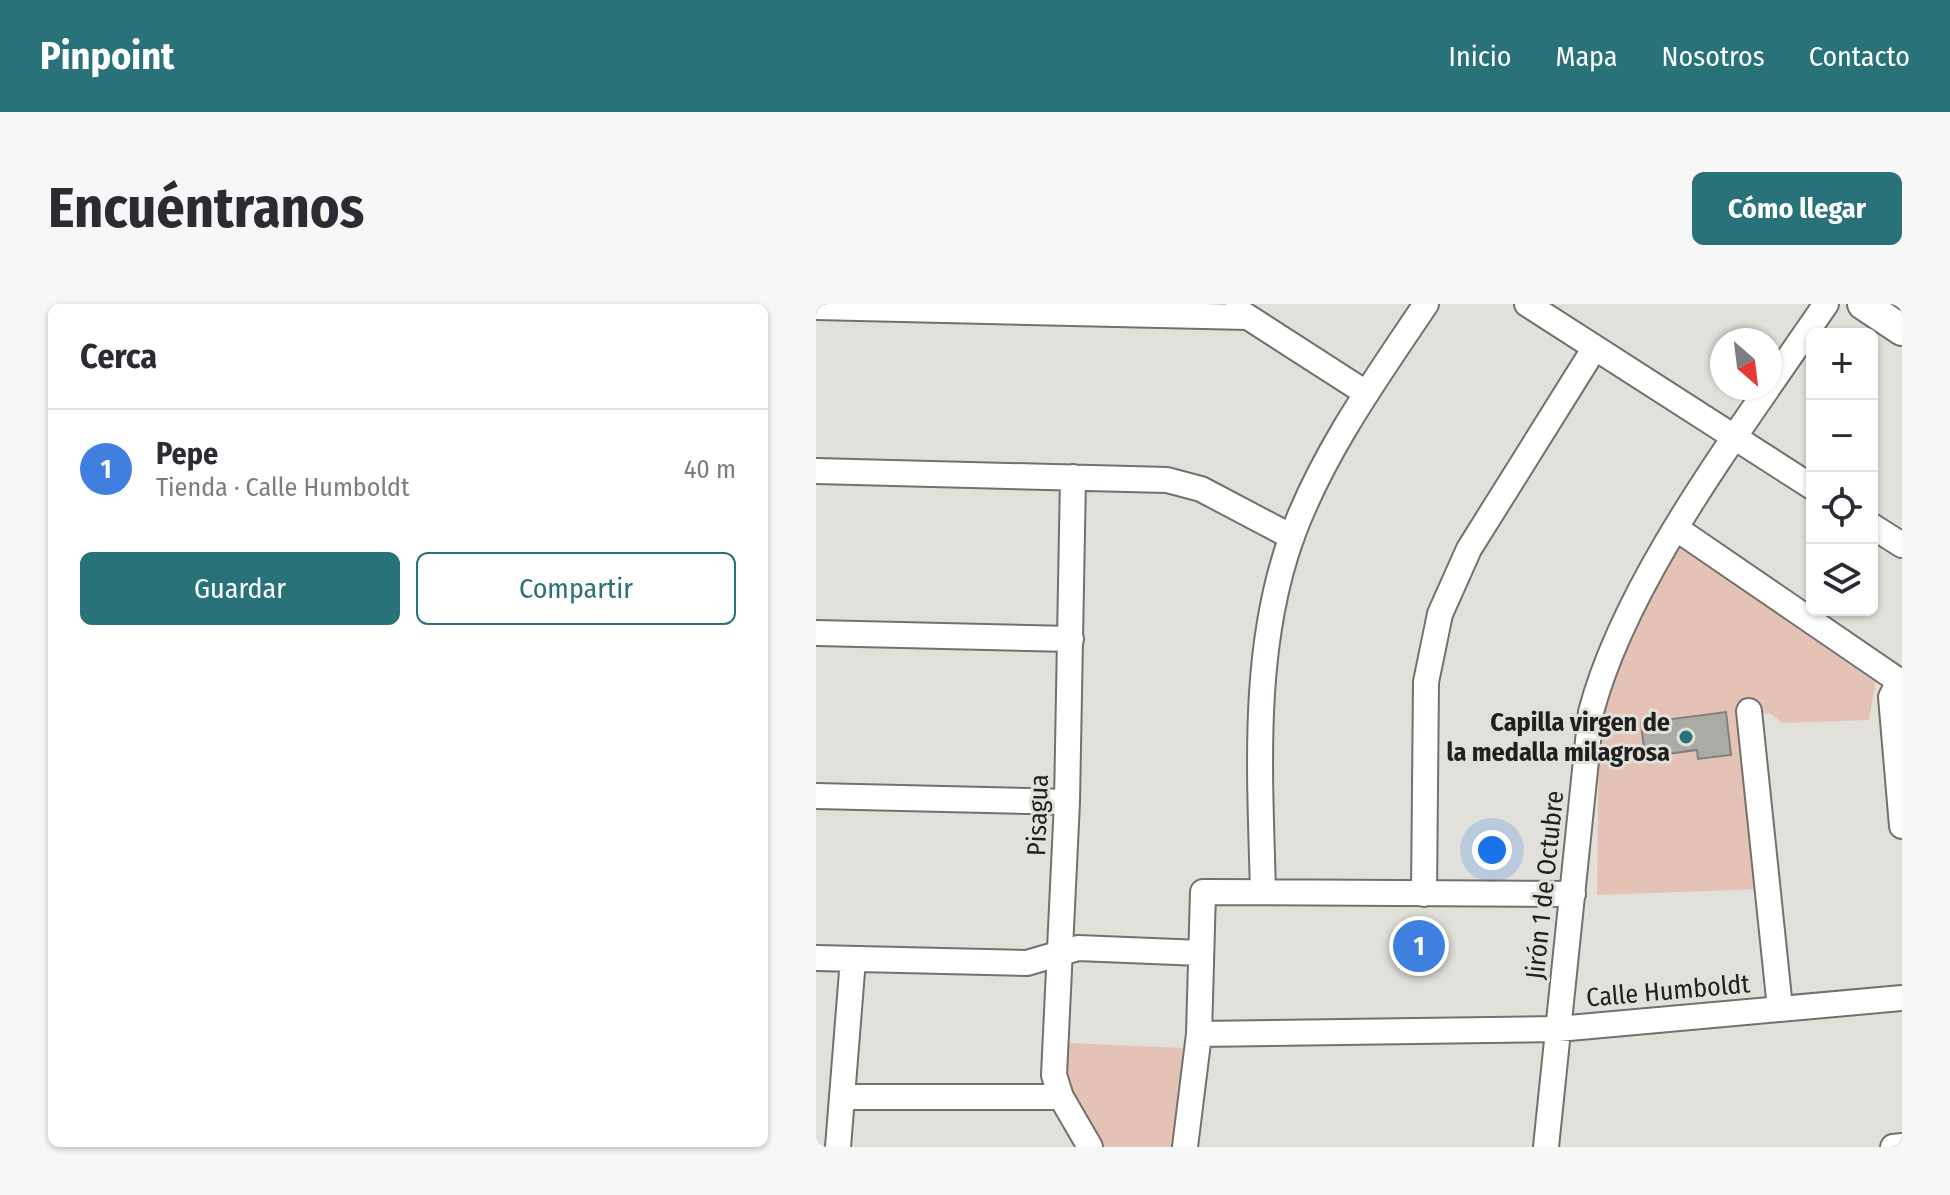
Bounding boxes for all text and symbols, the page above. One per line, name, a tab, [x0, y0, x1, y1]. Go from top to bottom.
text: Pinpoint	[40, 33, 174, 79]
text: Inicio	[1449, 40, 1511, 73]
text: Mapa	[1555, 40, 1617, 73]
text: Nosotros	[1661, 40, 1765, 73]
text: Contacto	[1809, 40, 1910, 73]
button: Cómo llegar	[1692, 172, 1902, 245]
text: Encuéntranos	[48, 175, 364, 242]
north arrow	[1710, 328, 1782, 400]
map controls	[1806, 328, 1878, 616]
button: +	[1806, 328, 1878, 400]
text: Cerca	[80, 336, 157, 377]
button: −	[1806, 400, 1878, 472]
text: Pepe	[156, 436, 218, 472]
text: 1	[101, 454, 112, 485]
text: 40 m	[684, 454, 736, 485]
text: Tienda · Calle Humboldt	[156, 472, 410, 503]
button: locate	[1806, 472, 1878, 544]
button: layers	[1806, 544, 1878, 616]
button: Guardar	[80, 552, 400, 625]
button: Compartir	[416, 552, 736, 625]
place label: Capilla virgen de la medalla milagrosa	[1446, 707, 1670, 768]
marker: Capilla virgen de la medalla milagrosa	[1677, 728, 1695, 746]
street label: Pisagua	[1021, 774, 1055, 856]
street label: Jirón 1 de Octubre	[1520, 789, 1570, 981]
your location	[1472, 830, 1512, 870]
pin: 1	[1393, 916, 1445, 976]
street label: Calle Humboldt	[1585, 968, 1752, 1014]

